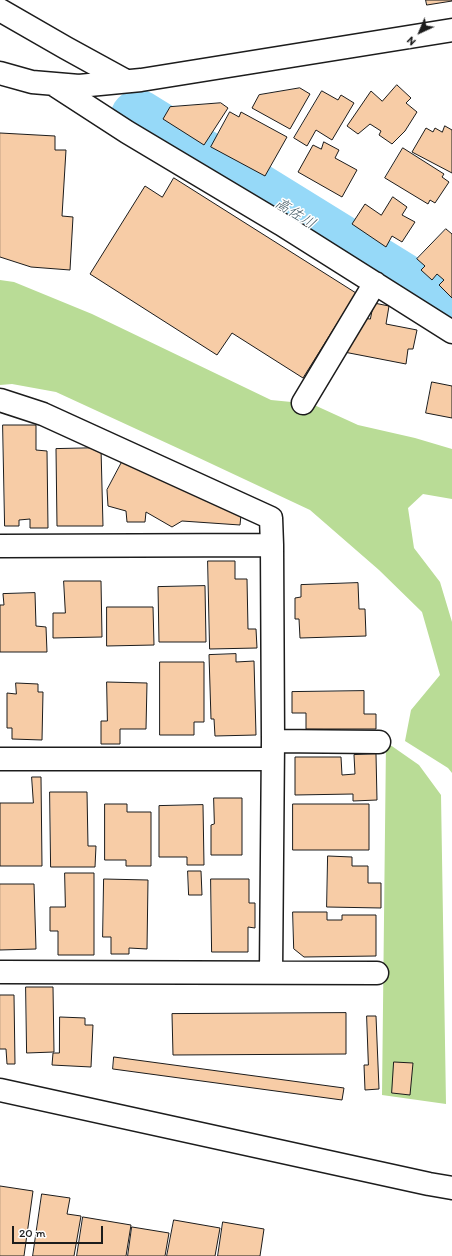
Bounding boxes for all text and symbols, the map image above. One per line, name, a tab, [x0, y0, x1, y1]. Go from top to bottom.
north arrow	[400, 12, 440, 52]
text: N	[404, 34, 419, 48]
water label: 高佐川	[271, 194, 319, 234]
scale bar	[14, 1218, 105, 1244]
text: 20 m	[19, 1226, 46, 1240]

